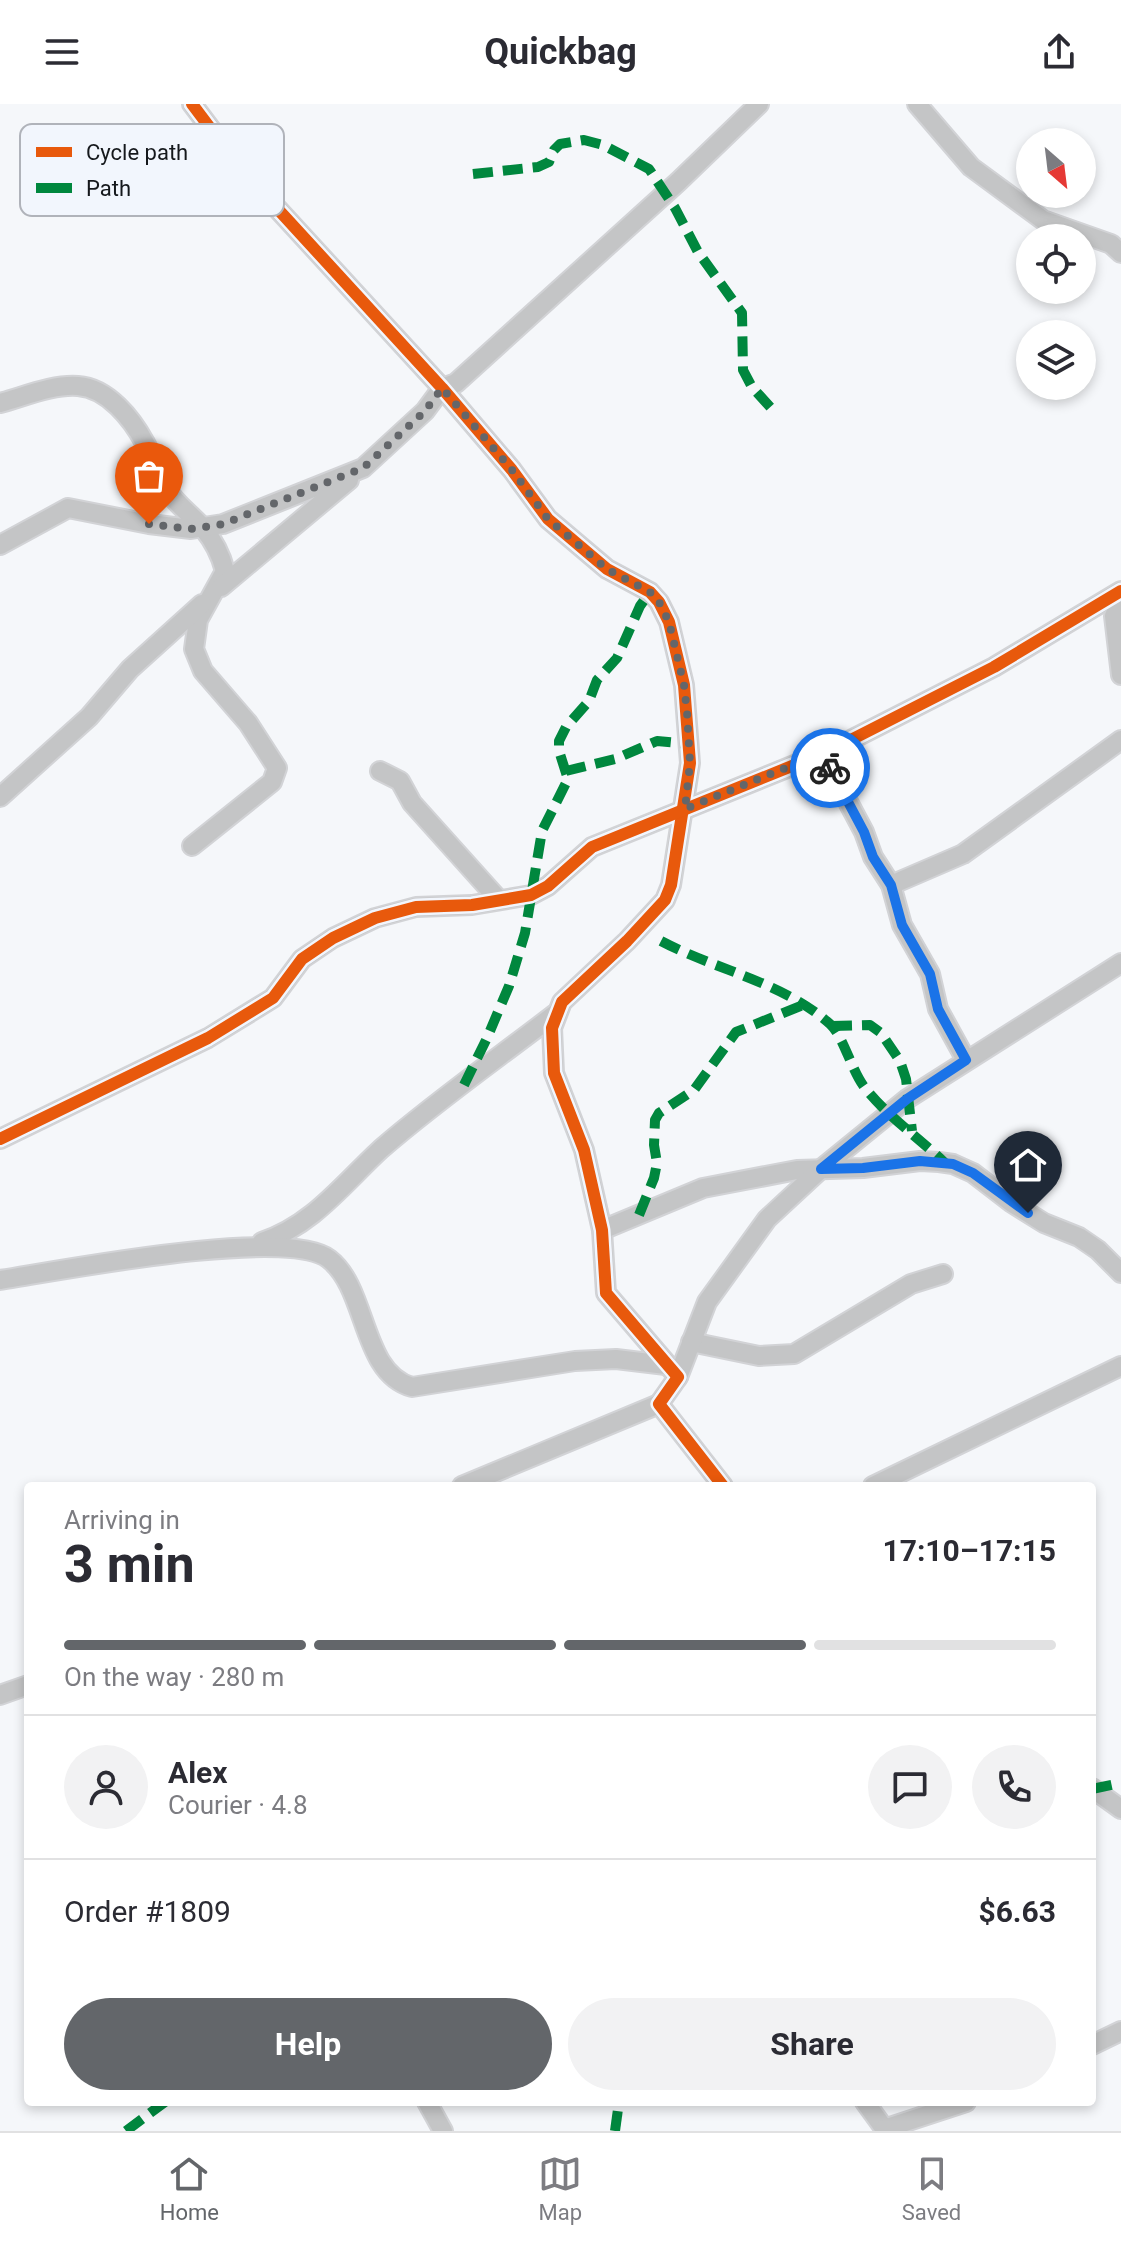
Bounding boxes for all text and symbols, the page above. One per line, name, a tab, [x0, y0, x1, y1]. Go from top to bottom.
icon: menu	[40, 30, 84, 74]
icon: share	[1037, 30, 1081, 74]
text: Quickbag	[484, 31, 637, 73]
legend	[20, 124, 284, 216]
north arrow	[1016, 128, 1096, 208]
map controls	[1016, 128, 1096, 400]
text: Cycle path	[86, 140, 188, 165]
text: Path	[86, 176, 131, 201]
button: locate	[1016, 224, 1096, 304]
button: layers	[1016, 320, 1096, 400]
pin	[115, 442, 183, 524]
icon: bag	[127, 454, 171, 498]
courier	[790, 728, 870, 808]
icon: bike	[808, 746, 852, 790]
pin	[994, 1131, 1062, 1213]
icon: home	[1006, 1143, 1050, 1187]
text: Arriving in	[64, 1505, 180, 1535]
text: 17:10–17:15	[882, 1533, 1056, 1568]
text: 3 min	[64, 1534, 195, 1595]
text: On the way · 280 m	[64, 1662, 284, 1692]
button: person	[64, 1745, 148, 1829]
button: chat	[868, 1745, 952, 1829]
button: phone	[972, 1745, 1056, 1829]
text: Alex	[168, 1755, 228, 1790]
text: Courier · 4.8	[168, 1790, 308, 1820]
text: Order #1809	[64, 1894, 231, 1929]
text: $6.63	[978, 1894, 1056, 1929]
button: Help	[64, 1998, 552, 2090]
button: Share	[568, 1998, 1056, 2090]
tab: Home	[160, 2152, 219, 2225]
tab: Map	[538, 2152, 582, 2225]
tab: Saved	[902, 2152, 961, 2225]

